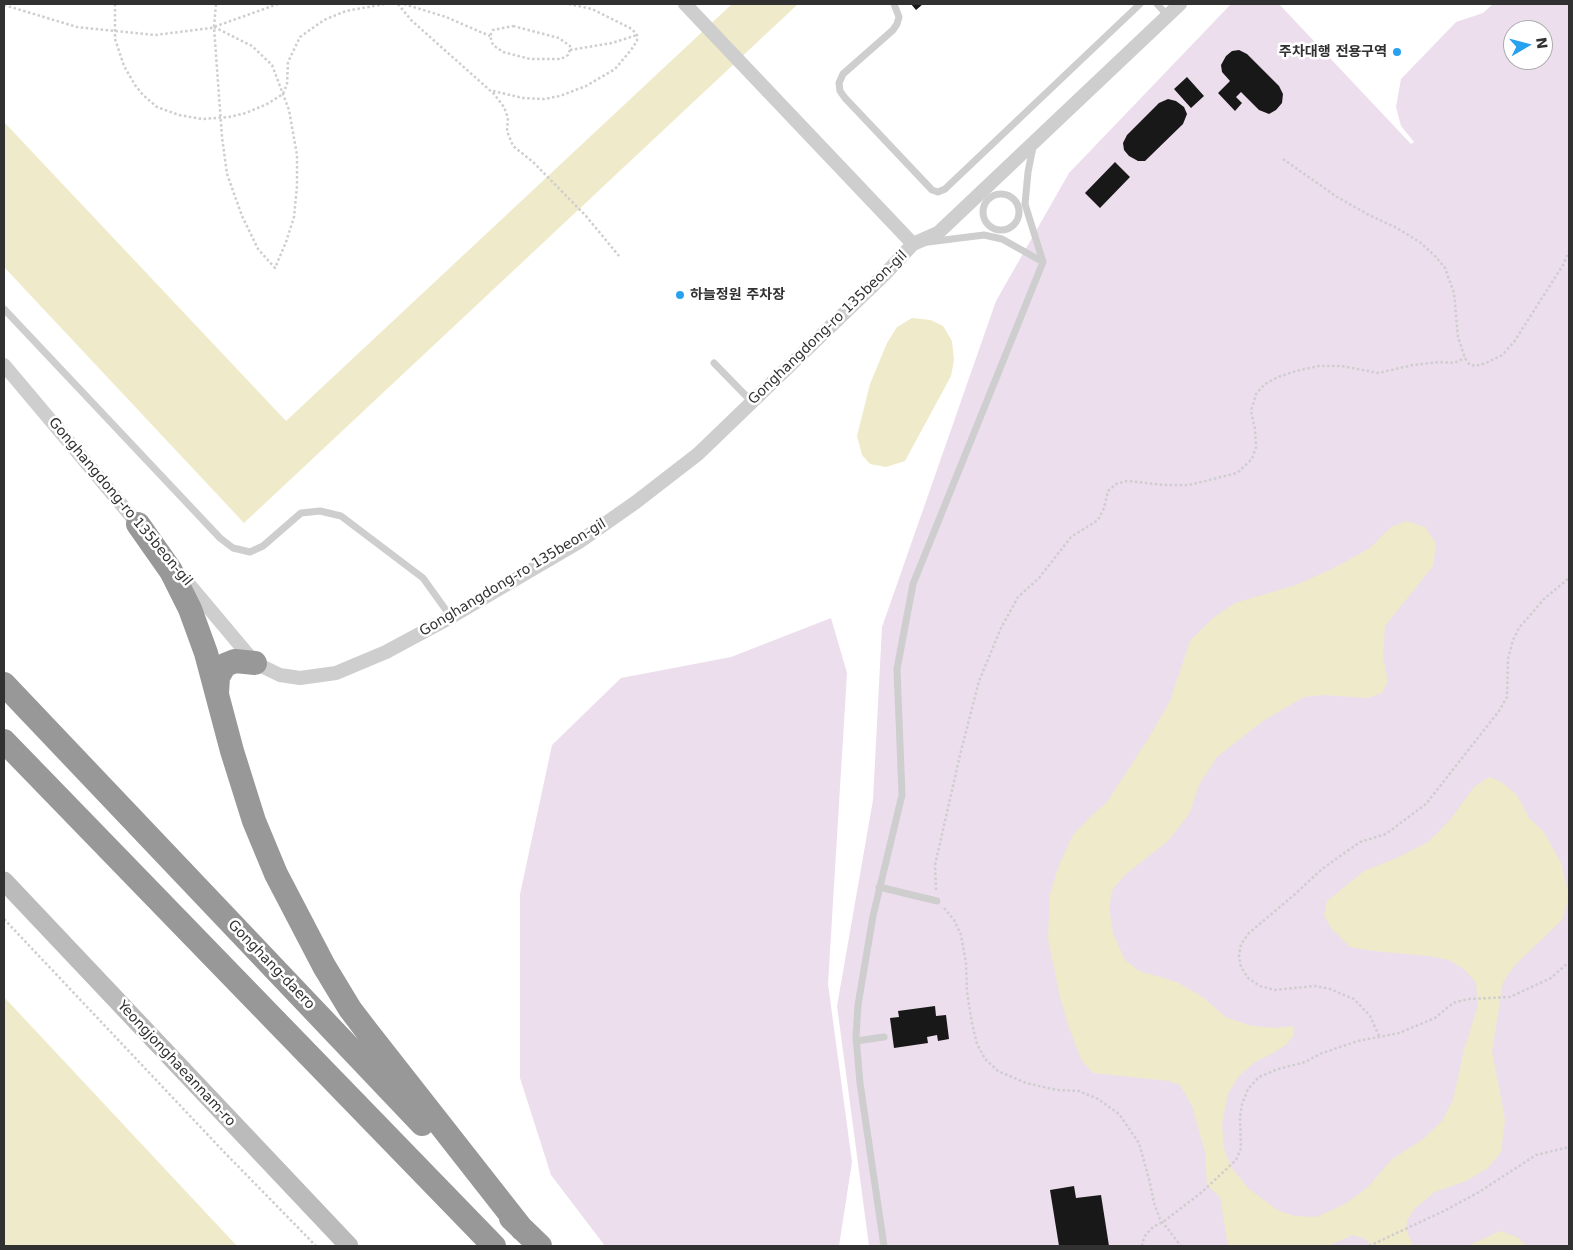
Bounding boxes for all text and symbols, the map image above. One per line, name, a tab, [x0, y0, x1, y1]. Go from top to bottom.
north arrow	[1503, 20, 1553, 70]
text: N	[1533, 36, 1551, 50]
place label: 주차대행 전용구역	[1279, 44, 1387, 60]
marker: 주차대행 전용구역	[1391, 46, 1403, 58]
street label: Gonghangdong-ro 135beon-gil	[745, 247, 911, 409]
place label: 하늘정원 주차장	[690, 287, 785, 303]
marker: 하늘정원 주차장	[674, 289, 686, 301]
street label: Gonghangdong-ro 135beon-gil	[45, 414, 195, 590]
street label: Gonghangdong-ro 135beon-gil	[417, 516, 609, 640]
street label: Gonghang-daero	[224, 917, 318, 1013]
street label: Yeongjonghaeannam-ro	[113, 998, 239, 1130]

